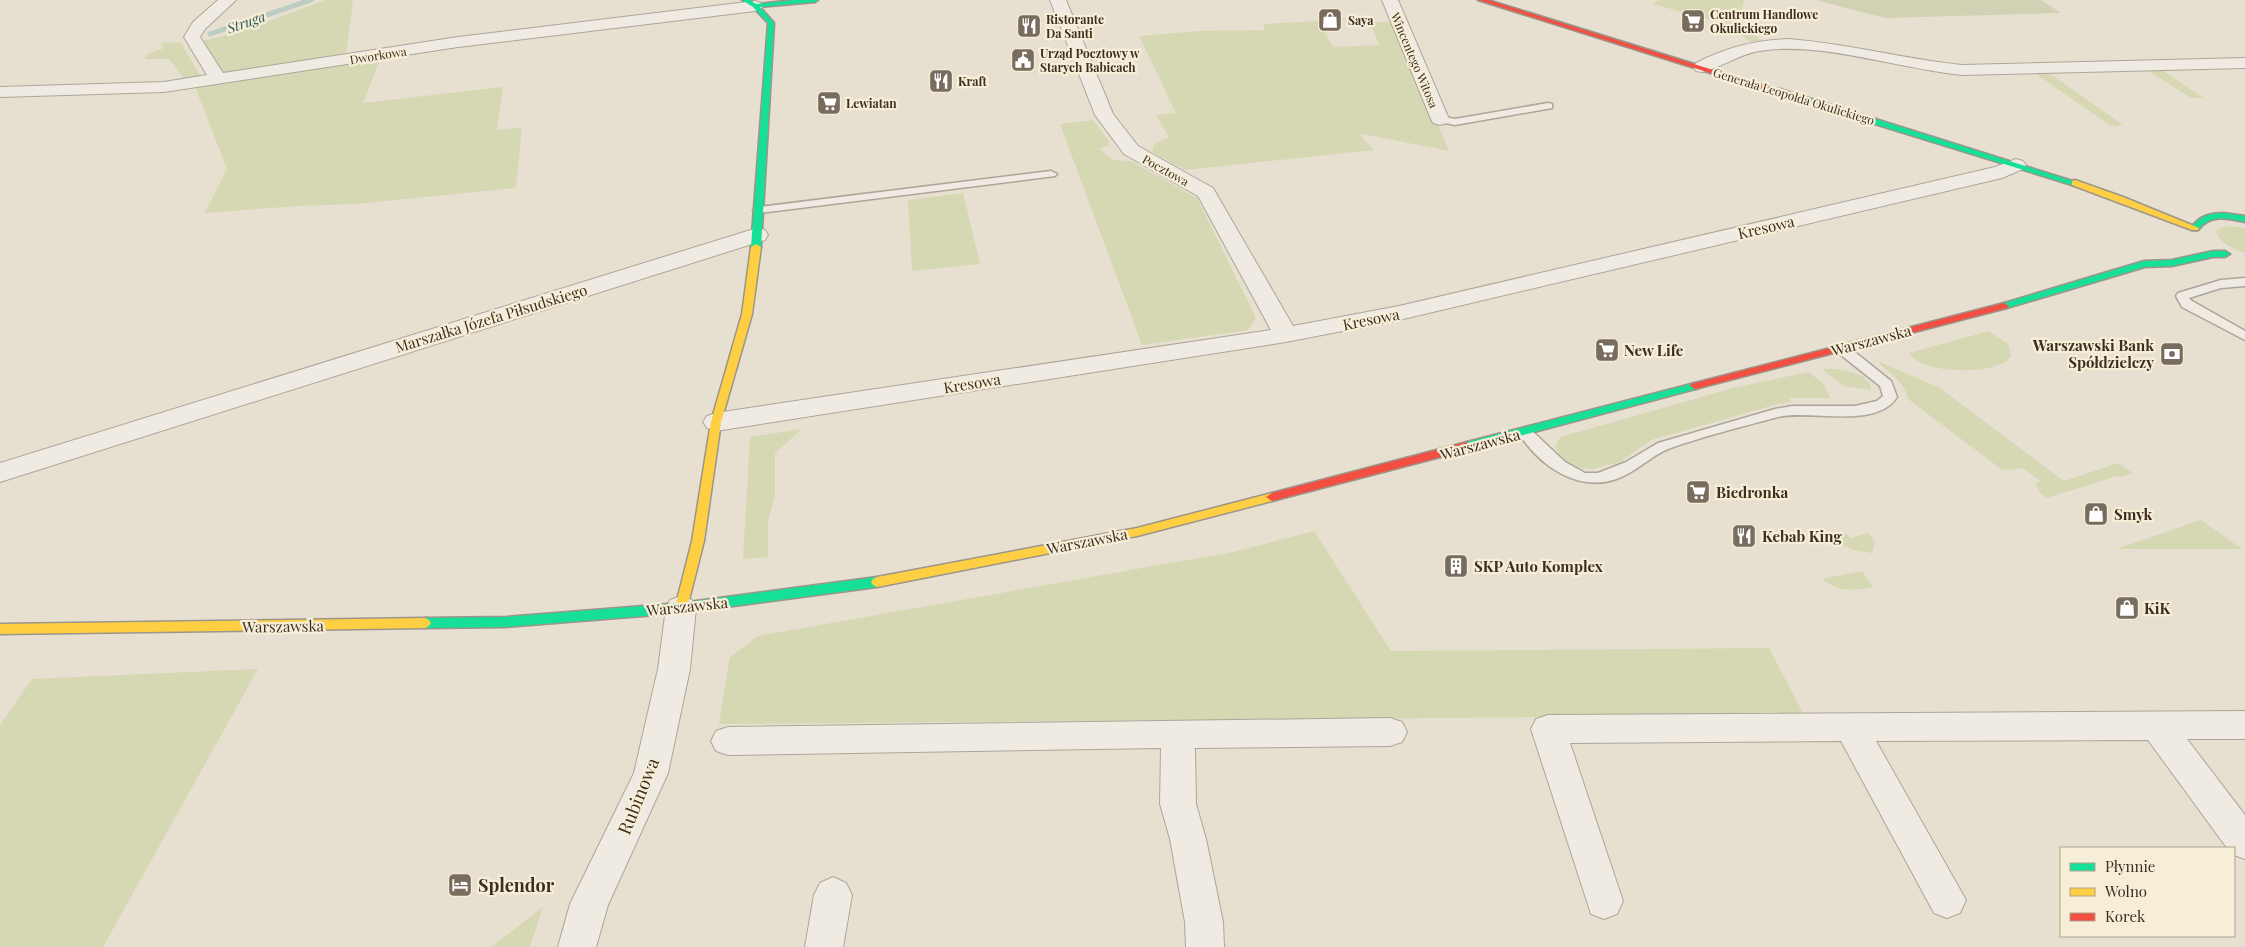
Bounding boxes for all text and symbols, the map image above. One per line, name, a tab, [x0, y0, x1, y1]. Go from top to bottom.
place label: Centrum Handlowe Okulickiego	[1710, 6, 1818, 36]
water label: Struga	[223, 7, 268, 38]
shop icon: Saya	[1317, 7, 1343, 33]
supermarket icon: Centrum Handlowe Okulickiego	[1680, 8, 1706, 34]
street label: Wincentego Witosa	[1387, 9, 1442, 110]
place label: Ristorante Da Santi	[1046, 11, 1104, 41]
place label: Saya	[1348, 12, 1374, 28]
restaurant icon: Ristorante Da Santi	[1016, 13, 1042, 39]
street label: Dworkowa	[348, 43, 408, 67]
place label: Urząd Pocztowy w Starych Babicach	[1040, 45, 1140, 75]
public building icon: Urząd Pocztowy w Starych Babicach	[1010, 47, 1036, 73]
street label: Generała Leopolda Okulickiego	[1711, 64, 1877, 128]
restaurant icon: Kraft	[928, 68, 954, 94]
place label: Kraft	[958, 73, 988, 89]
supermarket icon: Lewiatan	[816, 90, 842, 116]
place label: Lewiatan	[846, 95, 897, 111]
street label: Pocztowa	[1140, 151, 1192, 189]
street label: Kresowa	[1736, 211, 1797, 243]
street label: Marszałka Józefa Piłsudskiego	[392, 279, 590, 357]
street label: Kresowa	[1341, 304, 1402, 334]
street label: Warszawska	[1828, 320, 1914, 361]
place label: Warszawski Bank Spółdzielczy	[2032, 335, 2154, 372]
supermarket icon: New Life	[1594, 337, 1620, 363]
place label: New Life	[1624, 340, 1684, 360]
bank icon: Warszawski Bank Spółdzielczy	[2159, 341, 2185, 367]
street label: Kresowa	[942, 369, 1003, 397]
street label: Warszawska	[1437, 424, 1523, 465]
supermarket icon: Biedronka	[1685, 479, 1711, 505]
place label: Biedronka	[1716, 482, 1789, 502]
shop icon: Smyk	[2083, 501, 2109, 527]
place label: Smyk	[2114, 504, 2153, 524]
street label: Warszawska	[1044, 523, 1130, 559]
restaurant icon: Kebab King	[1731, 523, 1757, 549]
place label: Kebab King	[1762, 526, 1842, 546]
building icon: SKP Auto Komplex	[1443, 553, 1469, 579]
place label: SKP Auto Komplex	[1474, 556, 1604, 576]
street label: Warszawska	[644, 592, 729, 620]
shop icon: KiK	[2114, 595, 2140, 621]
place label: KiK	[2144, 598, 2170, 618]
street label: Warszawska	[241, 615, 325, 637]
street label: Rubinowa	[612, 754, 664, 838]
legend	[2060, 847, 2235, 937]
text: Płynnie	[2105, 856, 2155, 876]
hotel icon: Splendor	[447, 872, 473, 898]
place label: Splendor	[478, 873, 555, 897]
text: Wolno	[2104, 881, 2147, 901]
text: Korek	[2105, 906, 2146, 926]

